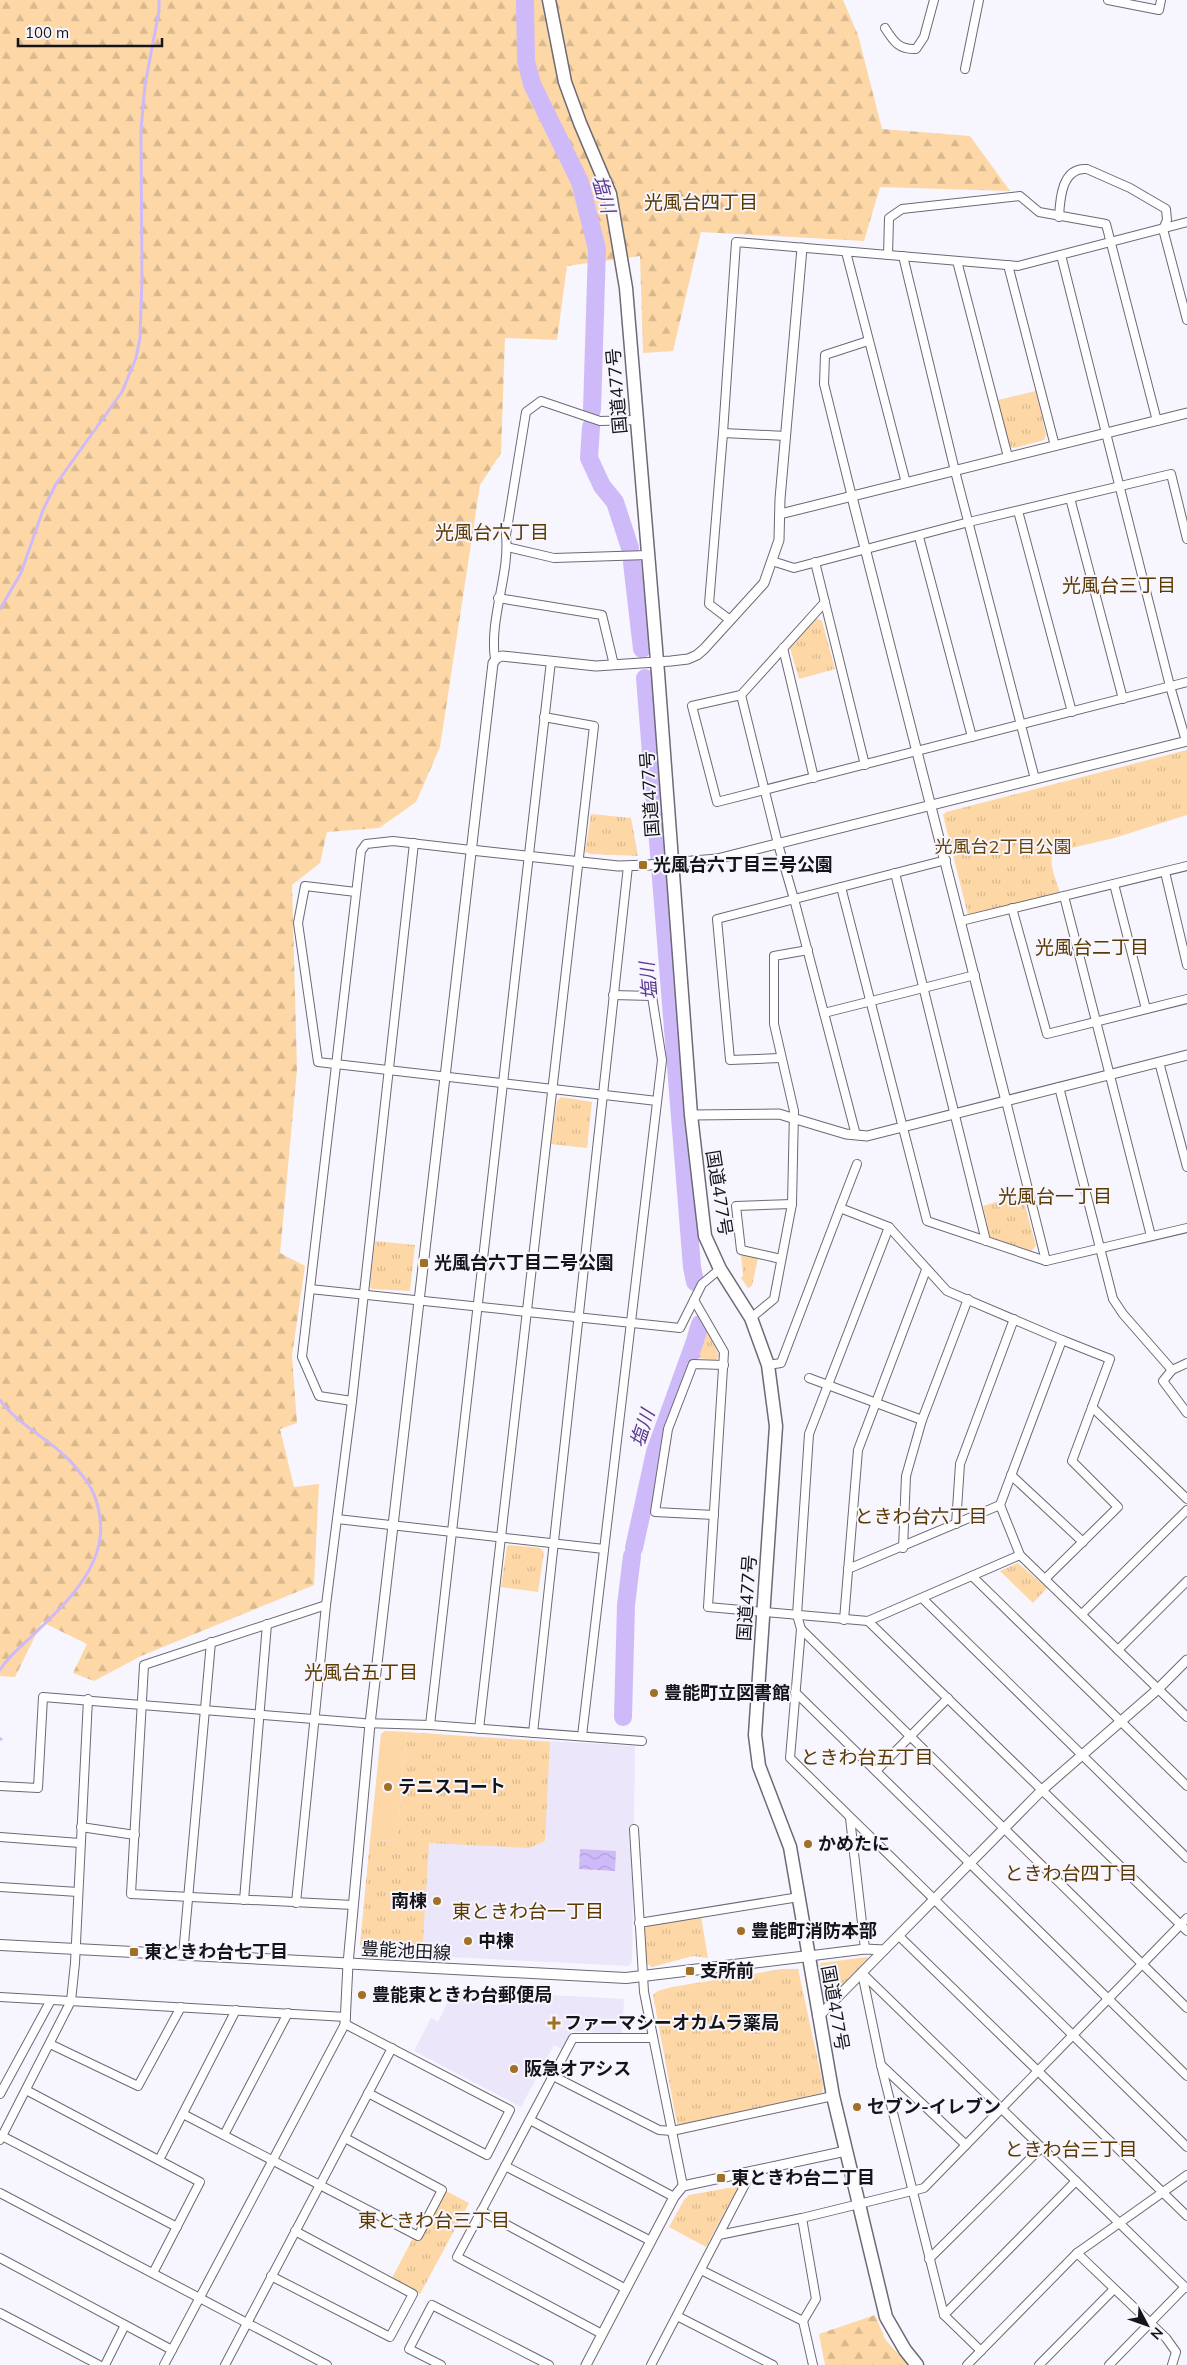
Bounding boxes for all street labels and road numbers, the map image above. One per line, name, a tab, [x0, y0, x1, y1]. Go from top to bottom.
street label: 国道477号	[601, 347, 632, 435]
street label: 国道477号	[635, 750, 664, 838]
street label: 国道477号	[701, 1148, 738, 1237]
street label: 国道477号	[732, 1554, 761, 1642]
street label: 豊能池田線	[360, 1937, 452, 1964]
street label: 国道477号	[817, 1963, 854, 2052]

